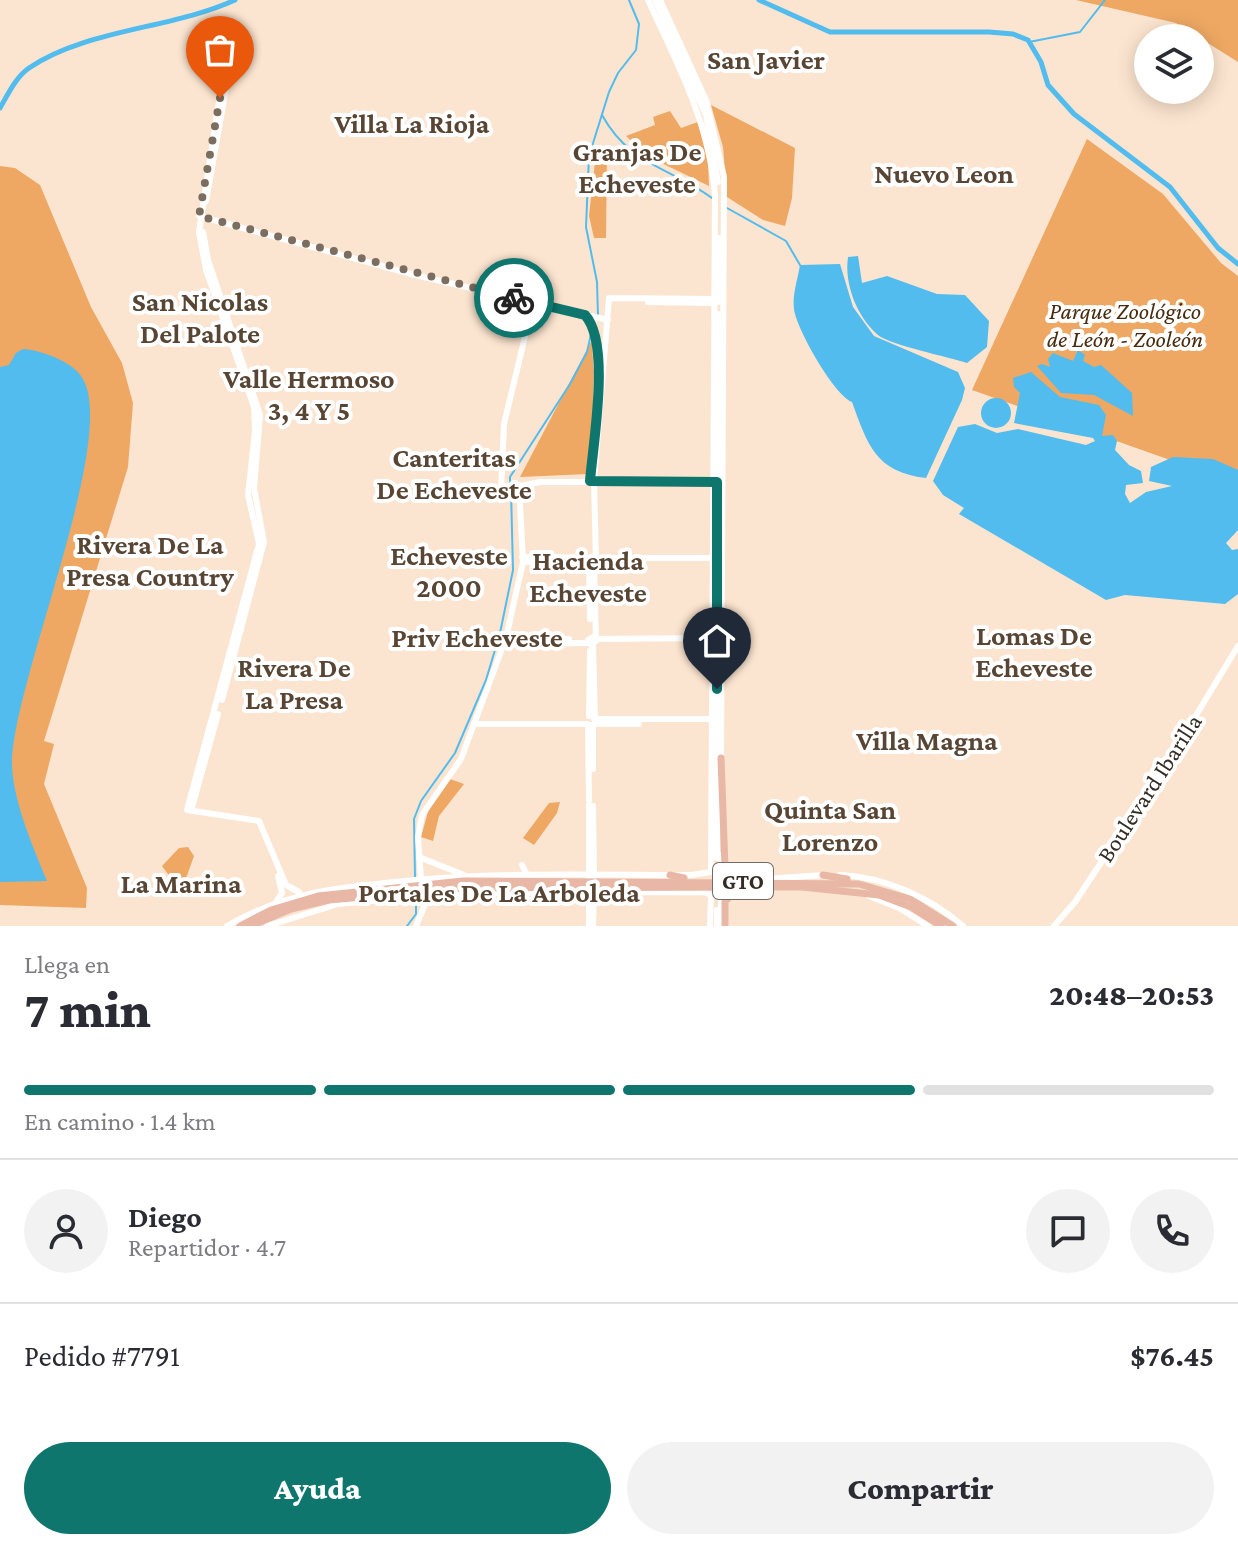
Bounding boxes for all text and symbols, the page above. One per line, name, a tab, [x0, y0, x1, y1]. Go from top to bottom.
pin	[186, 16, 254, 98]
map controls	[1134, 24, 1214, 104]
button: layers	[1134, 24, 1214, 104]
icon: bag	[198, 28, 242, 72]
district label: San Javier	[707, 44, 825, 75]
district label: Villa La Rioja	[334, 108, 490, 139]
district label: Granjas De Echeveste	[572, 136, 702, 199]
district label: Nuevo Leon	[874, 158, 1014, 189]
courier	[474, 258, 554, 338]
icon: bike	[492, 276, 536, 320]
district label: San Nicolas Del Palote	[132, 286, 268, 349]
park label: Parque Zoológico de León - Zooleón	[1047, 297, 1203, 352]
district label: Valle Hermoso 3, 4 Y 5	[222, 363, 395, 426]
district label: Canteritas De Echeveste	[376, 442, 532, 505]
district label: Rivera De La Presa Country	[66, 529, 234, 592]
district label: Echeveste 2000	[390, 540, 508, 603]
district label: Hacienda Echeveste	[529, 545, 647, 608]
pin	[683, 607, 751, 689]
icon: home	[695, 619, 739, 663]
district label: Lomas De Echeveste	[975, 620, 1093, 683]
district label: Priv Echeveste	[391, 622, 563, 653]
district label: Rivera De La Presa	[237, 652, 351, 715]
street label: Boulevard Ibarilla	[1091, 709, 1207, 867]
district label: Villa Magna	[855, 725, 998, 756]
district label: Quinta San Lorenzo	[764, 794, 896, 857]
road number: GTO	[713, 863, 773, 899]
district label: La Marina	[120, 868, 242, 899]
district label: Portales De La Arboleda	[358, 877, 640, 908]
text: Llega en	[24, 950, 110, 979]
text: 20:48–20:53	[1049, 978, 1214, 1011]
text: 7 min	[24, 980, 151, 1038]
text: En camino · 1.4 km	[24, 1107, 216, 1136]
button: person	[24, 1189, 108, 1273]
button: chat	[1026, 1189, 1110, 1273]
button: phone	[1130, 1189, 1214, 1273]
text: Diego	[128, 1200, 202, 1233]
text: Repartidor · 4.7	[128, 1233, 286, 1262]
text: Pedido #7791	[24, 1339, 180, 1372]
text: $76.45	[1130, 1339, 1214, 1372]
button: Ayuda	[24, 1442, 611, 1534]
button: Compartir	[627, 1442, 1214, 1534]

